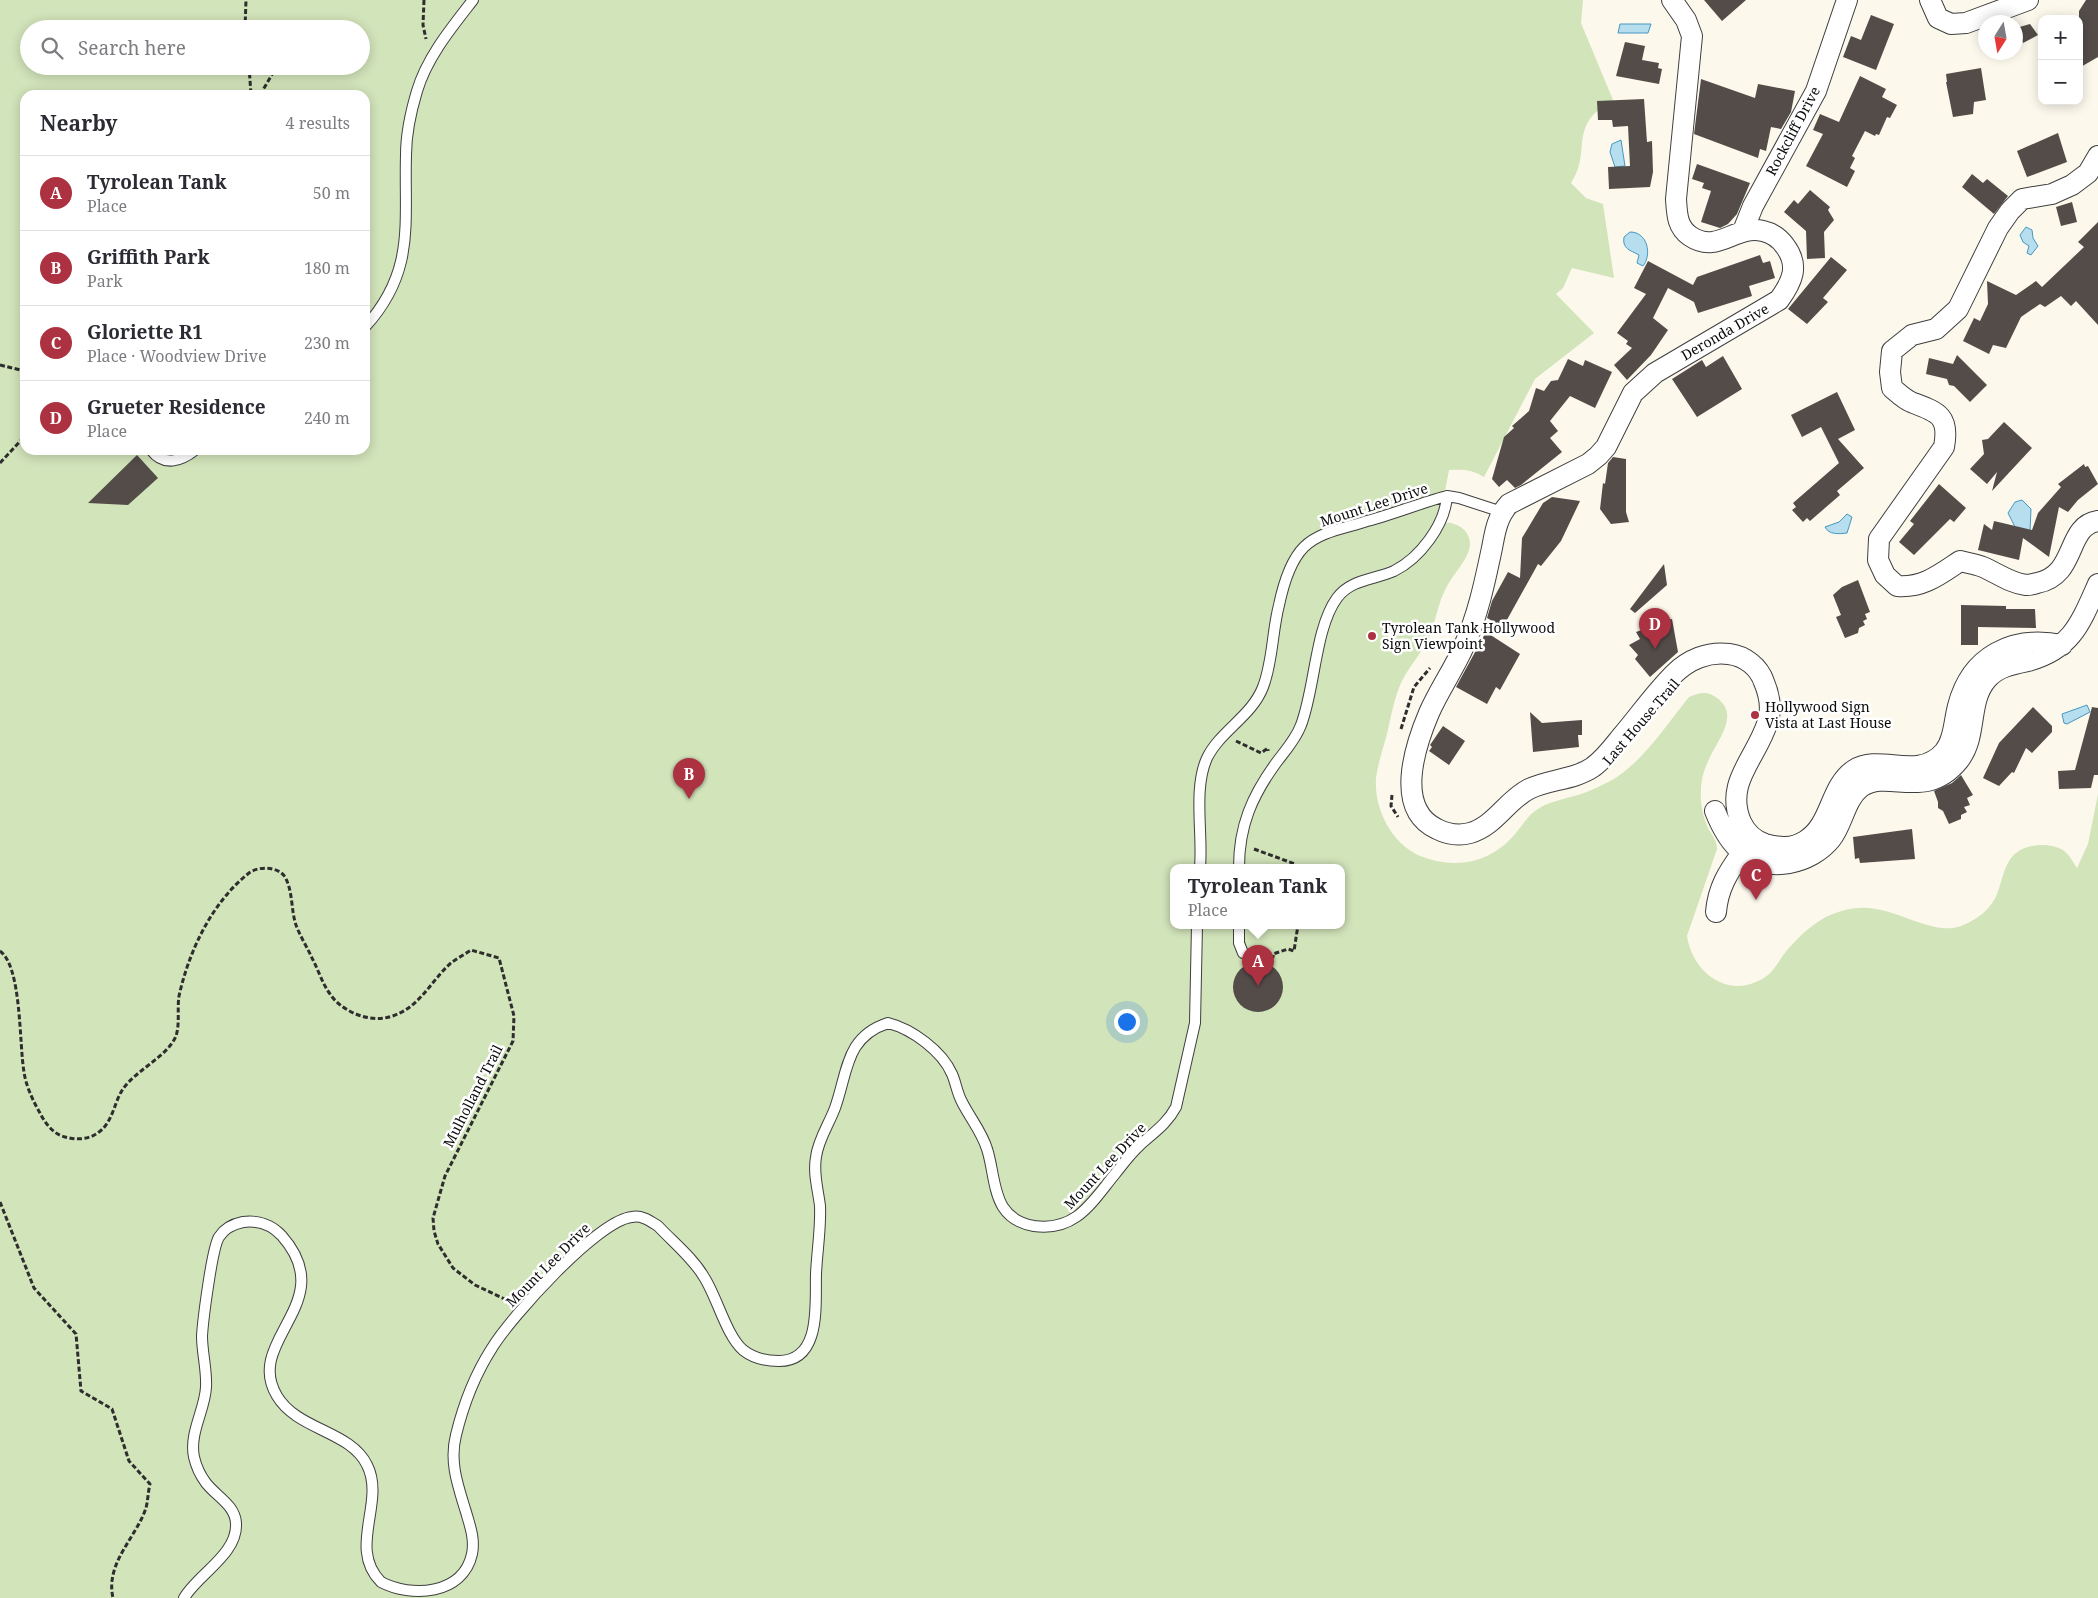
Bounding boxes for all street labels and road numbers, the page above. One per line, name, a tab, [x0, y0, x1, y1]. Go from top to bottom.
street label: Rockcliff Drive	[1761, 83, 1824, 179]
street label: Deronda Drive	[1677, 299, 1772, 364]
street label: Mount Lee Drive	[1318, 478, 1430, 531]
street label: Last House Trail	[1598, 674, 1684, 769]
street label: Mulholland Trail	[438, 1041, 507, 1150]
street label: Mount Lee Drive	[1060, 1118, 1150, 1213]
street label: Mount Lee Drive	[501, 1218, 594, 1311]

